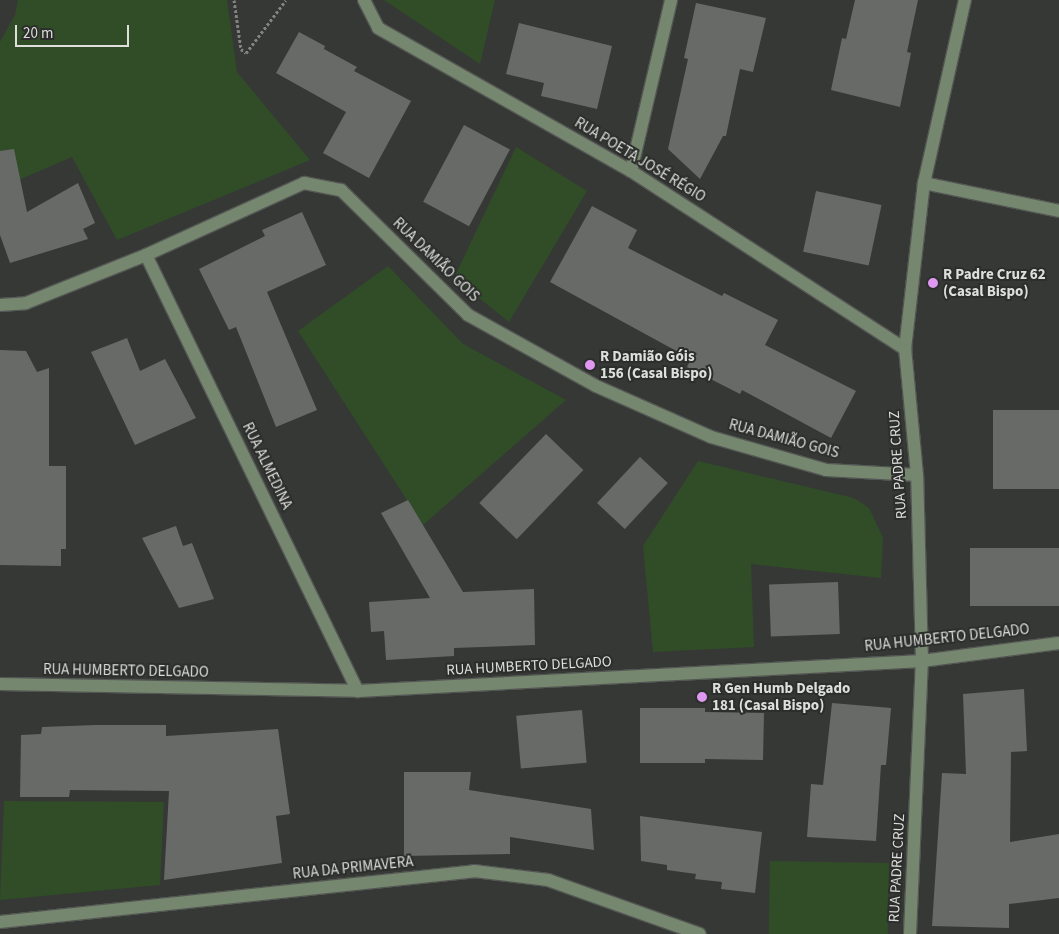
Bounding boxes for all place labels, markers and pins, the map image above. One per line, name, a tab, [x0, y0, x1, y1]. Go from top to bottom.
place label: R Padre Cruz 62 (Casal Bispo)	[943, 265, 1046, 300]
marker: R Padre Cruz 62 (Casal Bispo)	[927, 277, 939, 289]
place label: R Damião Góis 156 (Casal Bispo)	[600, 347, 712, 382]
marker: R Damião Góis 156 (Casal Bispo)	[584, 359, 596, 371]
place label: R Gen Humb Delgado 181 (Casal Bispo)	[712, 679, 850, 714]
marker: R Gen Humb Delgado 181 (Casal Bispo)	[696, 691, 708, 703]

